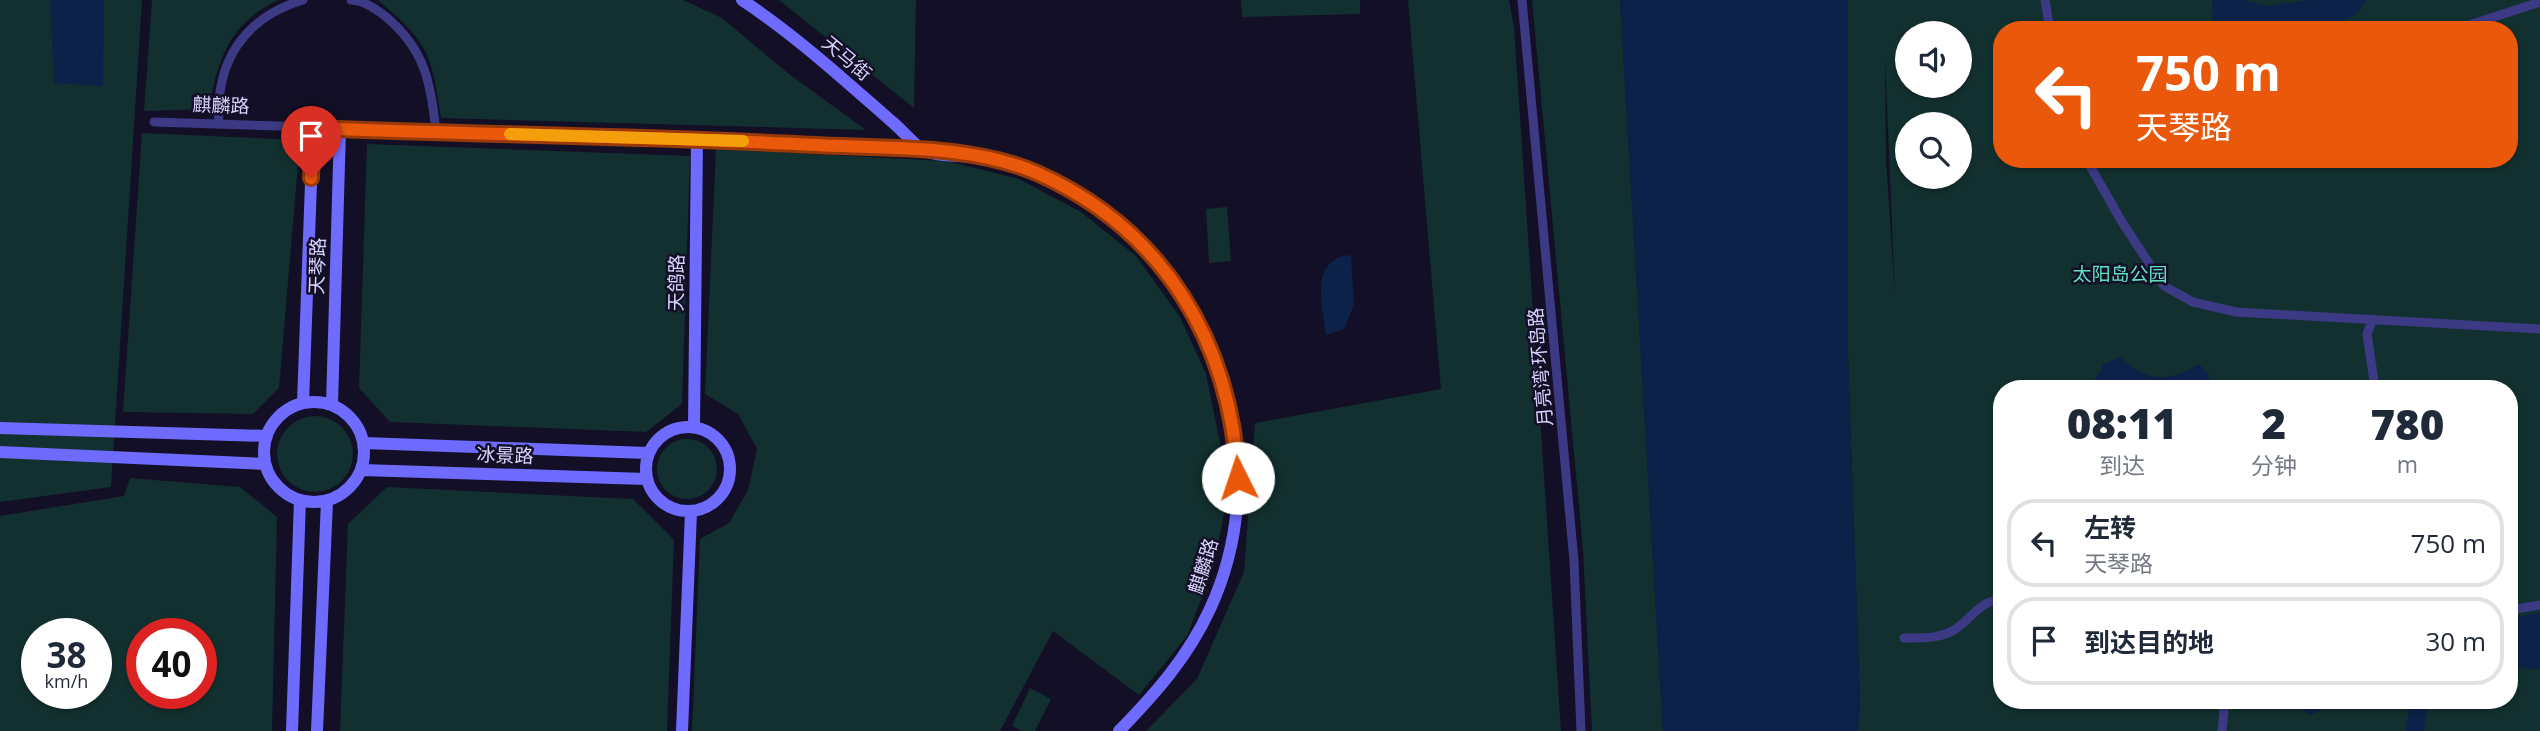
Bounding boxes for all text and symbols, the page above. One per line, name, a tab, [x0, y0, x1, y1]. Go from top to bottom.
map controls	[1895, 21, 1972, 189]
button: sound	[1895, 21, 1972, 98]
street label: 天马街	[817, 30, 877, 86]
text: 750 m	[2136, 39, 2281, 105]
icon: left	[2021, 49, 2112, 140]
street label: 麒麟路	[192, 91, 250, 119]
text: 天琴路	[2136, 105, 2232, 148]
pin	[281, 106, 341, 178]
button: search	[1895, 112, 1972, 189]
icon: arrive	[292, 117, 330, 155]
street label: 天琴路	[303, 237, 331, 295]
street label: 天鸽路	[663, 254, 689, 312]
park label: 太阳岛公园	[2072, 261, 2168, 287]
street label: 月亮湾·环岛路	[1522, 307, 1558, 427]
text: 08:11	[2067, 394, 2177, 451]
text: 2	[2262, 394, 2286, 451]
text: 780	[2371, 395, 2444, 452]
street label: 冰景路	[476, 441, 534, 469]
position arrow	[1201, 441, 1275, 515]
text: m	[2397, 448, 2418, 480]
text: 到达	[2099, 449, 2145, 481]
text: 分钟	[2251, 449, 2297, 481]
text: 左转	[2084, 509, 2136, 545]
icon: left	[2025, 524, 2063, 562]
text: 750 m	[2411, 525, 2486, 561]
street label: 麒麟路	[1182, 535, 1224, 597]
text: 天琴路	[2084, 547, 2153, 579]
speed limit sign: 40	[126, 618, 217, 709]
icon: arrive	[2025, 622, 2063, 660]
text: 30 m	[2425, 623, 2486, 659]
text: 到达目的地	[2084, 624, 2214, 660]
text: 38	[46, 631, 87, 678]
text: km/h	[45, 669, 88, 693]

